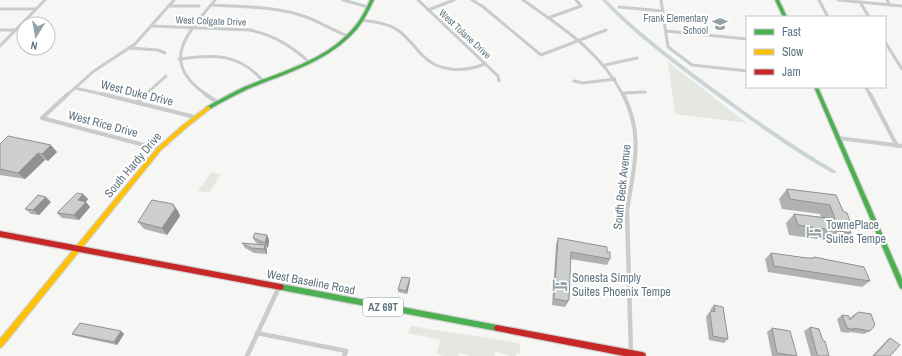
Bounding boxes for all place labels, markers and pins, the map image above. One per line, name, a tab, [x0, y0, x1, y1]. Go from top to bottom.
place label: Frank Elementary School	[643, 12, 709, 37]
school or university icon: Frank Elementary School	[711, 15, 729, 33]
place label: TownePlace Suites Tempe	[826, 217, 886, 247]
hotel icon: TownePlace Suites Tempe	[805, 223, 823, 241]
place label: Sonesta Simply Suites Phoenix Tempe	[572, 270, 671, 300]
hotel icon: Sonesta Simply Suites Phoenix Tempe	[551, 276, 569, 294]

